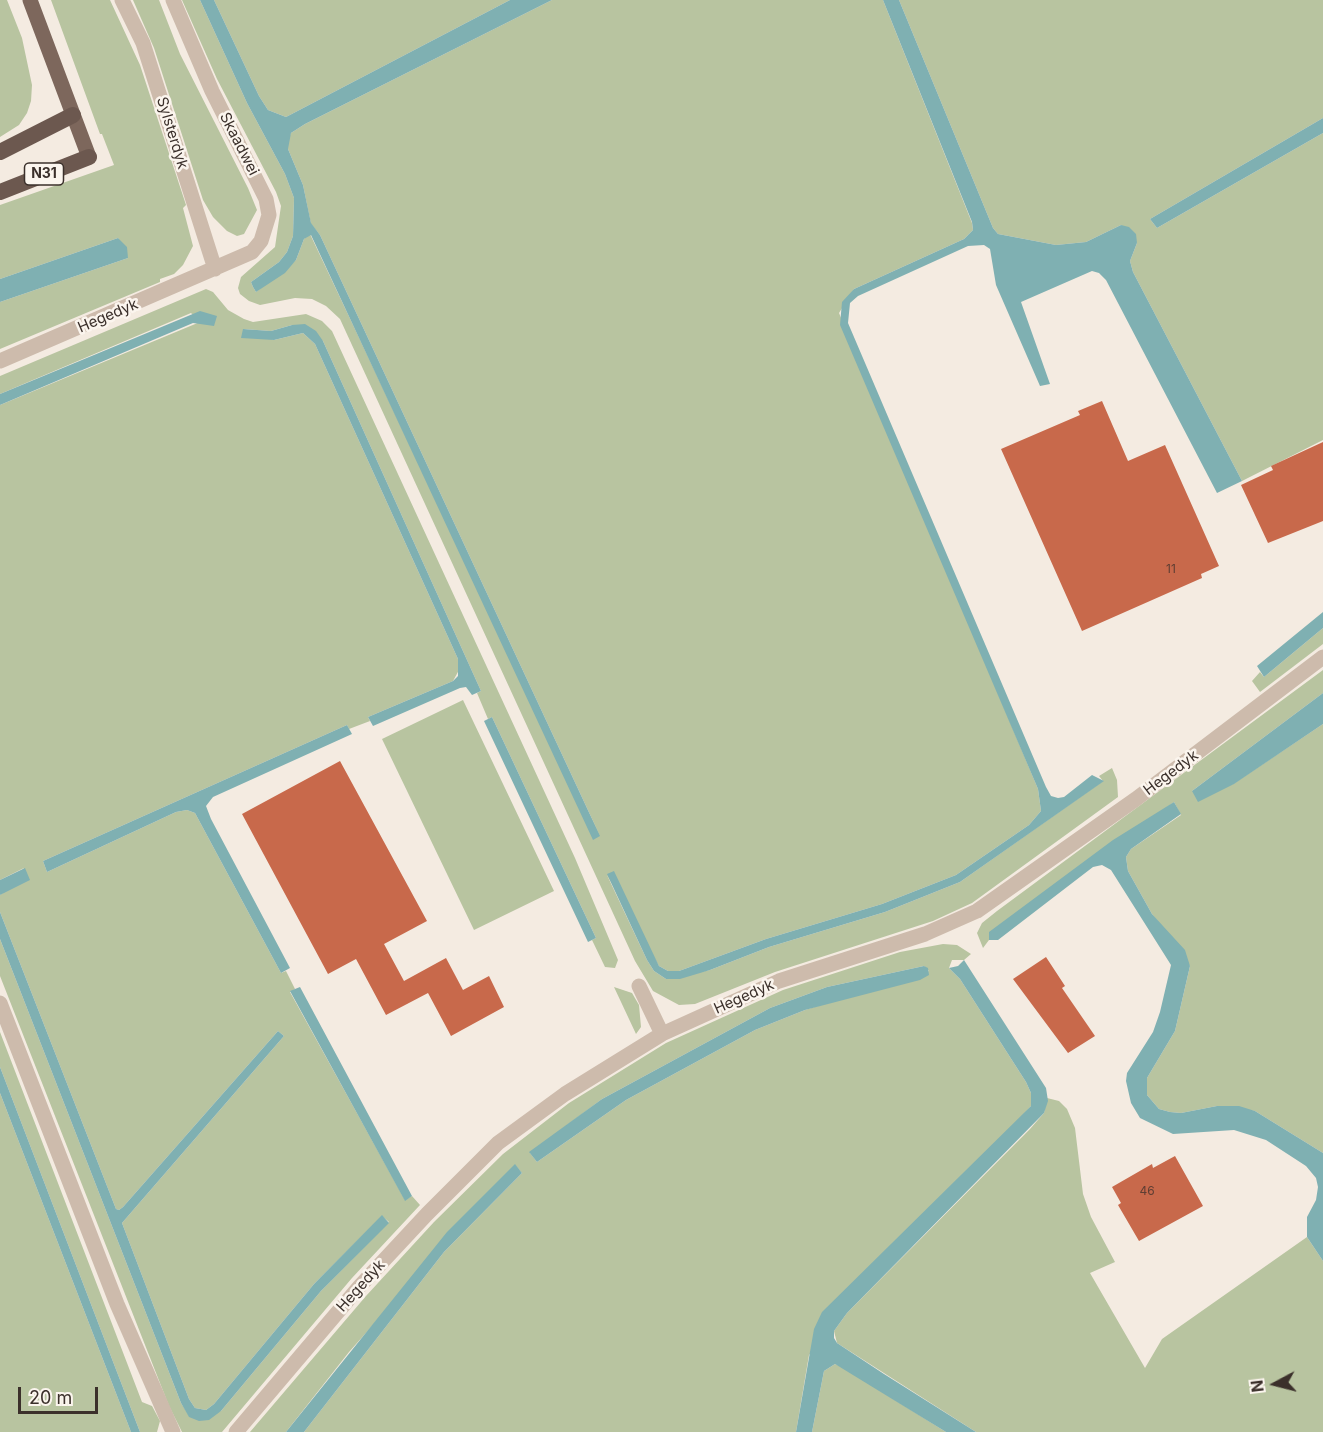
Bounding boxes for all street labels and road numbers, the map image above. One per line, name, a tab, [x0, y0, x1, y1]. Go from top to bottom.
street label: Sylsterdyk	[152, 95, 192, 171]
street label: Skaadwei	[215, 110, 263, 178]
road number: N31	[24, 163, 63, 185]
street label: Hegedyk	[75, 295, 141, 337]
street label: Hegedyk	[1140, 747, 1202, 799]
street label: Hegedyk	[711, 976, 777, 1018]
street label: Hegedyk	[333, 1256, 389, 1316]

